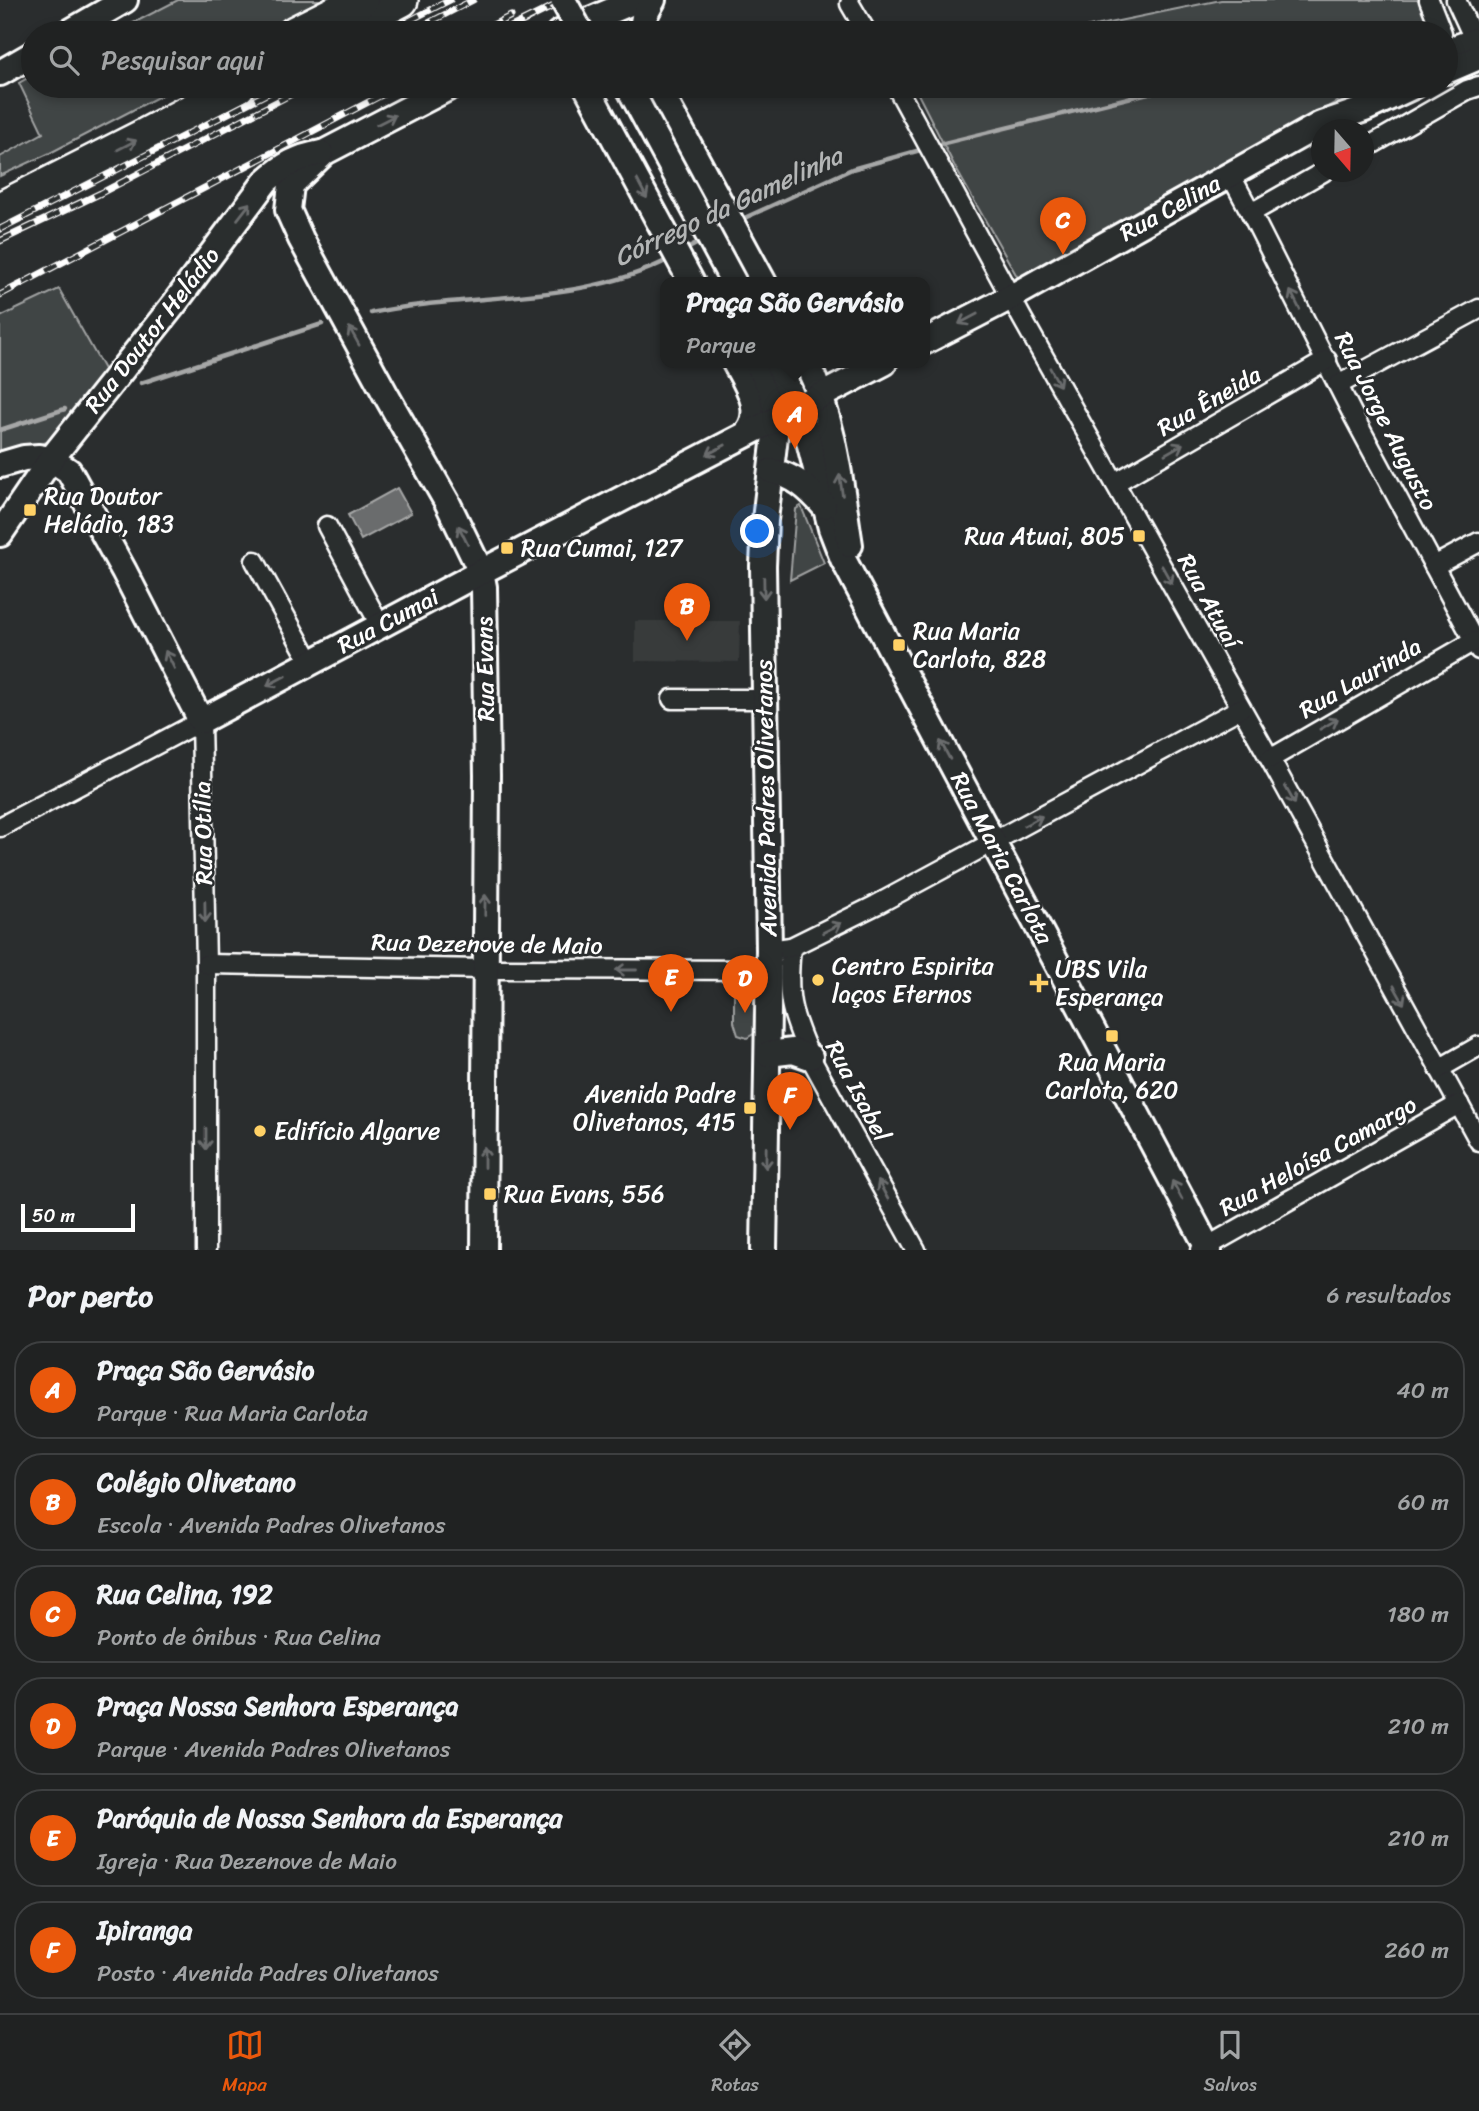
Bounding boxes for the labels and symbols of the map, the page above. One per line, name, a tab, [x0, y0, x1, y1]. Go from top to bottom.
one-way arrow	[375, 112, 395, 126]
north arrow	[1311, 119, 1374, 182]
water label: Córrego da Gamelinha	[606, 132, 852, 279]
one-way arrow	[116, 138, 137, 152]
street label: Rua Celina	[1111, 162, 1229, 253]
one-way arrow	[636, 178, 649, 199]
pin: C	[1040, 197, 1086, 255]
one-way arrow	[236, 203, 251, 221]
street label: Rua Doutor Heládio	[73, 237, 231, 423]
one-way arrow	[1288, 290, 1302, 311]
one-way arrow	[958, 313, 978, 327]
street label: Rua Jorge Augusto	[1323, 324, 1449, 518]
one-way arrow	[347, 326, 361, 346]
street label: Rua Êneida	[1149, 354, 1270, 448]
one-way arrow	[1048, 367, 1062, 387]
pin: A	[772, 391, 818, 449]
one-way arrow	[1164, 442, 1184, 456]
one-way arrow	[706, 443, 727, 457]
one-way arrow	[834, 474, 847, 497]
place label: Rua Doutor Heládio, 183	[44, 475, 174, 545]
marker: Rua Doutor Heládio, 183	[22, 502, 38, 518]
your location	[740, 514, 774, 548]
place label: Rua Atuai, 805	[965, 515, 1125, 557]
one-way arrow	[456, 525, 470, 546]
place label: Rua Cumai, 127	[521, 527, 684, 569]
marker: Rua Atuai, 805	[1131, 528, 1147, 544]
marker: Rua Cumai, 127	[499, 540, 515, 556]
street label: Rua Atuaí	[1166, 546, 1254, 659]
one-way arrow	[1160, 565, 1174, 585]
street label: Rua Cumai	[329, 576, 448, 666]
one-way arrow	[757, 576, 770, 599]
pin: B	[664, 583, 710, 641]
place label: Rua Maria Carlota, 828	[913, 610, 1046, 680]
street label: Rua Evans	[463, 616, 507, 722]
street label: Rua Laurinda	[1291, 626, 1429, 730]
marker: Rua Maria Carlota, 828	[891, 637, 907, 653]
one-way arrow	[162, 650, 176, 671]
street label: Avenida Padres Olivetanos	[743, 659, 789, 938]
one-way arrow	[266, 675, 287, 689]
one-way arrow	[1318, 717, 1338, 731]
one-way arrow	[937, 741, 951, 761]
street label: Rua Maria Carlota	[939, 764, 1066, 953]
street label: Rua Otília	[181, 781, 225, 885]
one-way arrow	[1283, 785, 1297, 805]
one-way arrow	[1023, 814, 1043, 828]
one-way arrow	[478, 894, 492, 917]
one-way arrow	[198, 900, 212, 923]
one-way arrow	[821, 920, 842, 934]
street label: Rua Dezenove de Maio	[371, 921, 603, 967]
place label: Centro Espirita laços Eternos	[832, 945, 995, 1015]
place label: UBS Vila Esperança	[1055, 948, 1163, 1018]
pin: E	[648, 954, 694, 1012]
pin: D	[722, 955, 768, 1013]
one-way arrow	[615, 963, 638, 977]
marker: Centro Espirita laços Eternos	[810, 972, 826, 988]
marker: UBS Vila Esperança	[1029, 973, 1049, 993]
one-way arrow	[1393, 984, 1406, 1005]
marker: Rua Maria Carlota, 620	[1104, 1028, 1120, 1044]
street label: Rua Isabel	[814, 1032, 903, 1151]
place label: Rua Maria Carlota, 620	[1046, 1041, 1178, 1111]
pin: F	[767, 1072, 813, 1130]
place label: Avenida Padre Olivetanos, 415	[573, 1073, 736, 1143]
street label: Rua Heloísa Camargo	[1211, 1084, 1425, 1228]
marker: Avenida Padre Olivetanos, 415	[742, 1100, 758, 1116]
place label: Edifício Algarve	[274, 1110, 440, 1152]
marker: Edifício Algarve	[252, 1123, 268, 1139]
one-way arrow	[199, 1127, 213, 1150]
one-way arrow	[477, 1146, 491, 1169]
one-way arrow	[759, 1146, 773, 1169]
place label: Rua Evans, 556	[504, 1173, 665, 1215]
one-way arrow	[876, 1180, 890, 1201]
one-way arrow	[1170, 1180, 1183, 1201]
marker: Rua Evans, 556	[482, 1186, 498, 1202]
scale bar	[21, 1201, 135, 1233]

